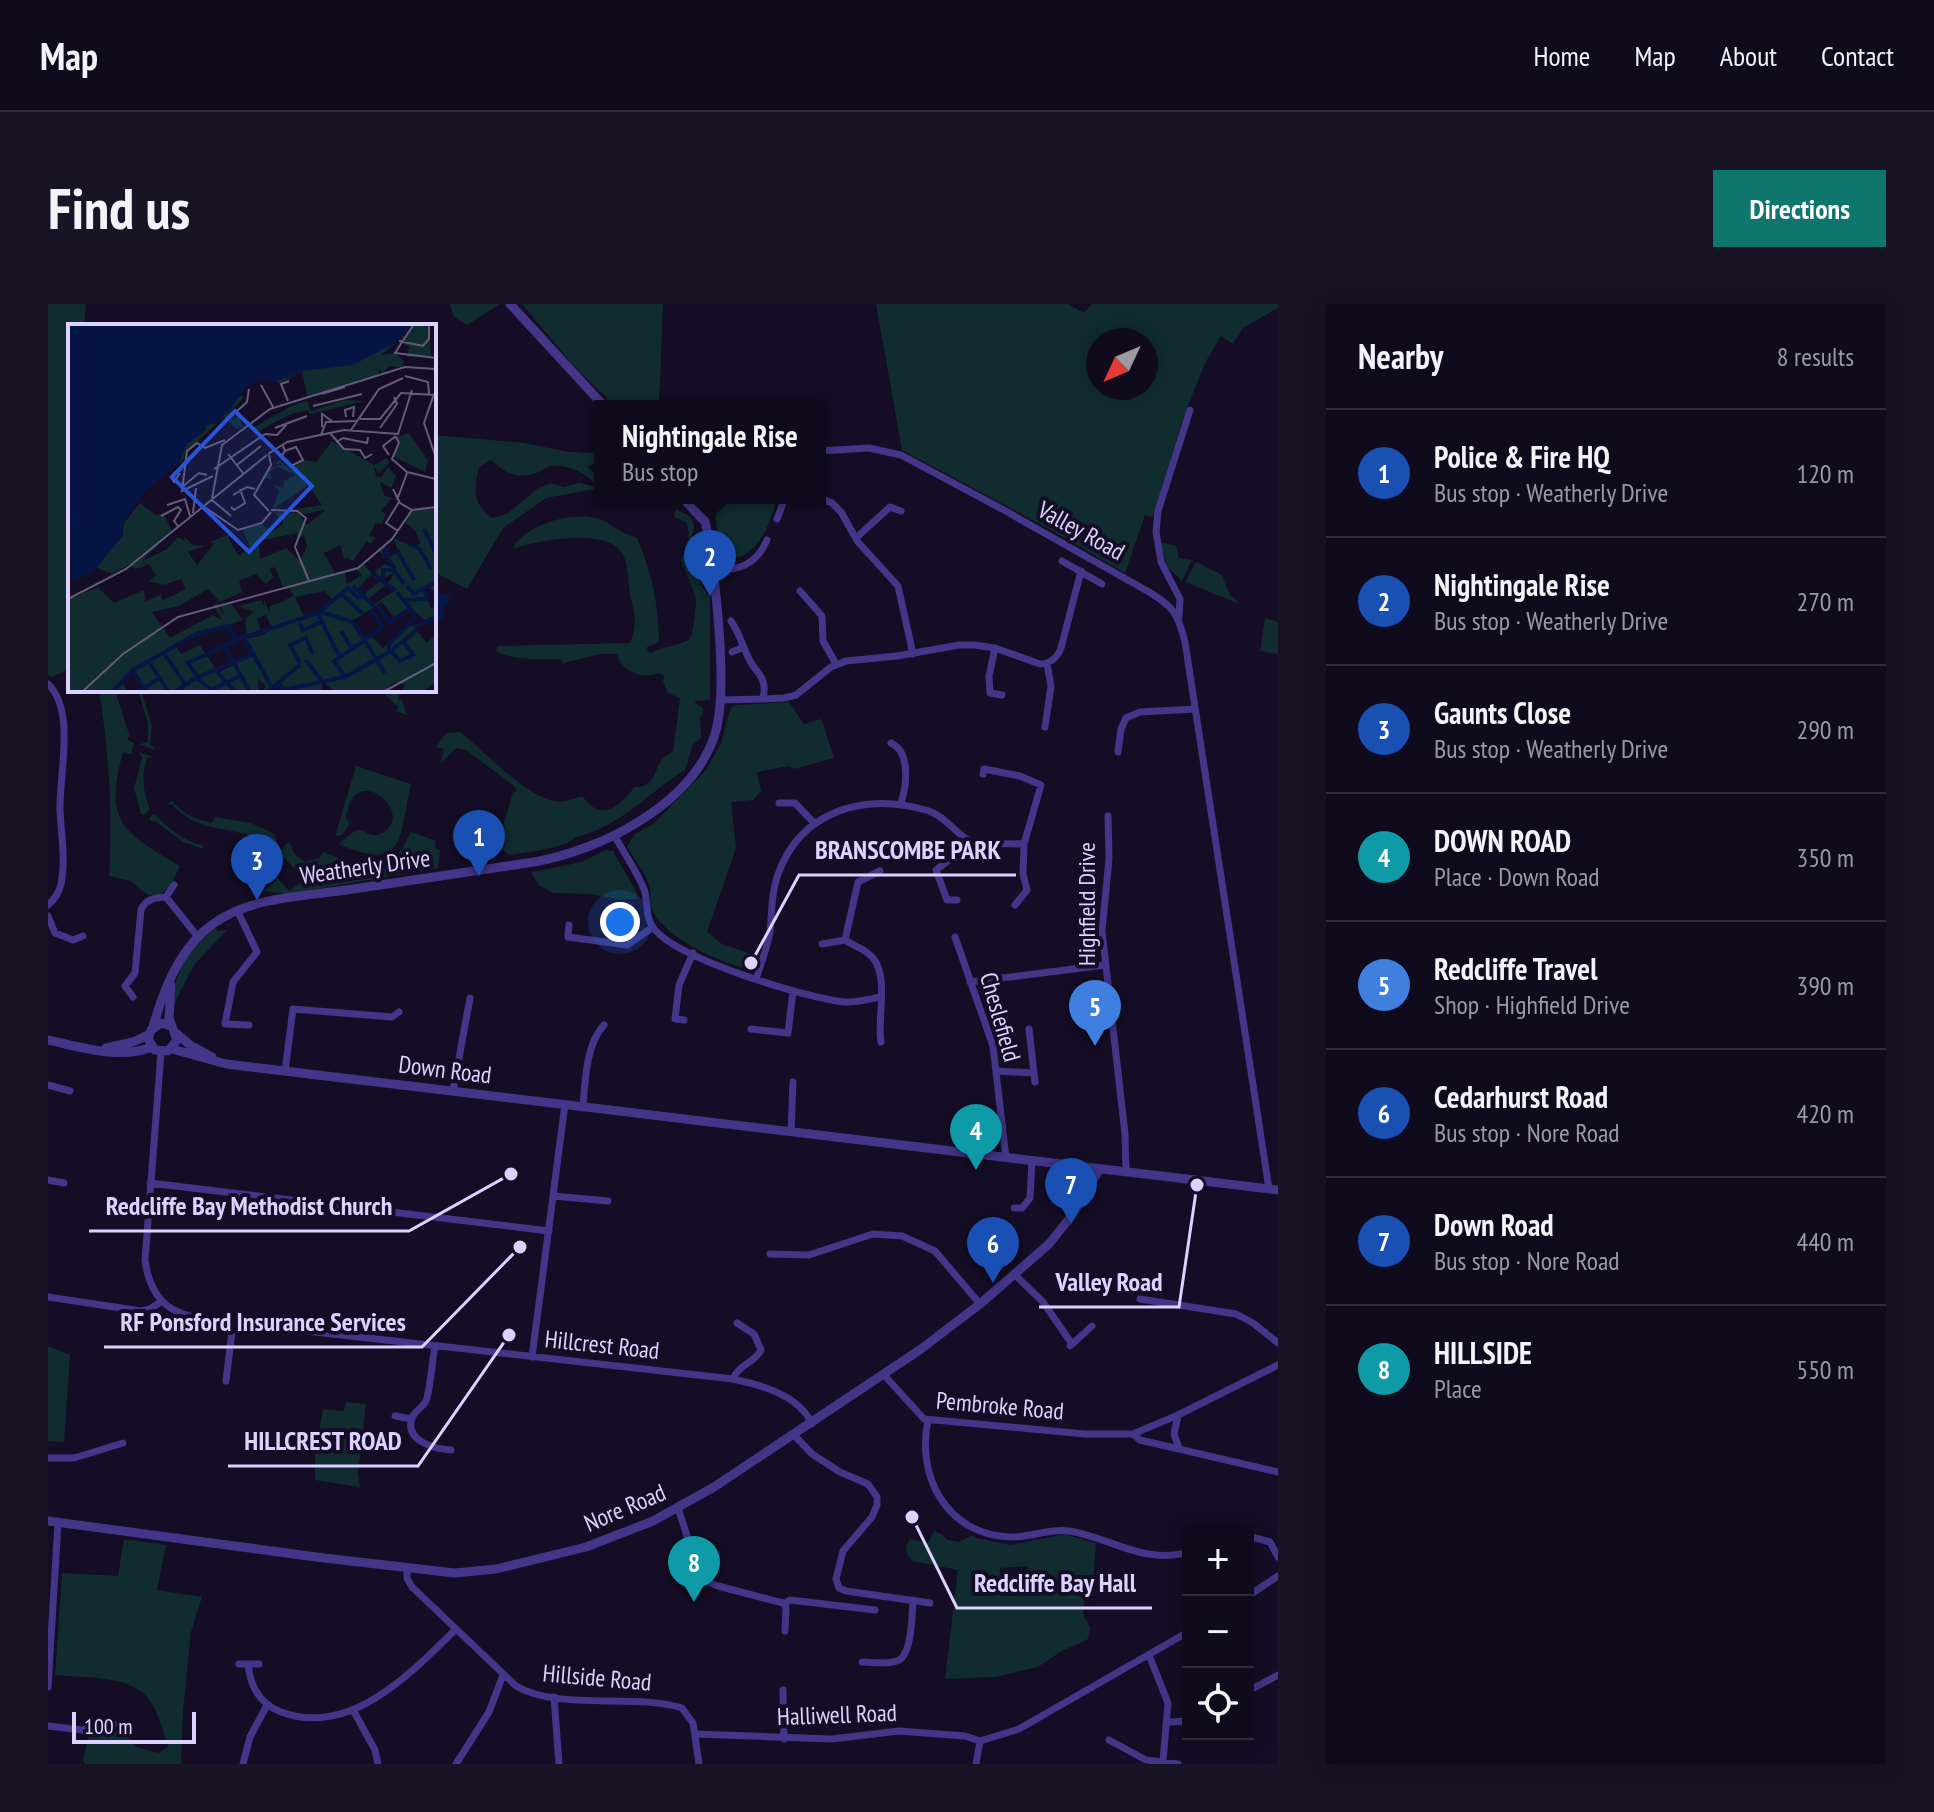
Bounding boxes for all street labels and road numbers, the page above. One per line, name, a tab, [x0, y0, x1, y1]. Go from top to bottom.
street label: Valley Road	[1031, 494, 1130, 567]
street label: Weatherly Drive	[298, 842, 432, 891]
street label: Highfield Drive	[1071, 842, 1102, 966]
street label: Cheslefield	[973, 969, 1028, 1065]
street label: Down Road	[397, 1048, 493, 1091]
street label: Hillcrest Road	[543, 1323, 661, 1366]
street label: Pembroke Road	[935, 1384, 1065, 1427]
street label: Nore Road	[579, 1477, 670, 1539]
street label: Hillside Road	[541, 1657, 653, 1698]
street label: Halliwell Road	[777, 1697, 897, 1732]

